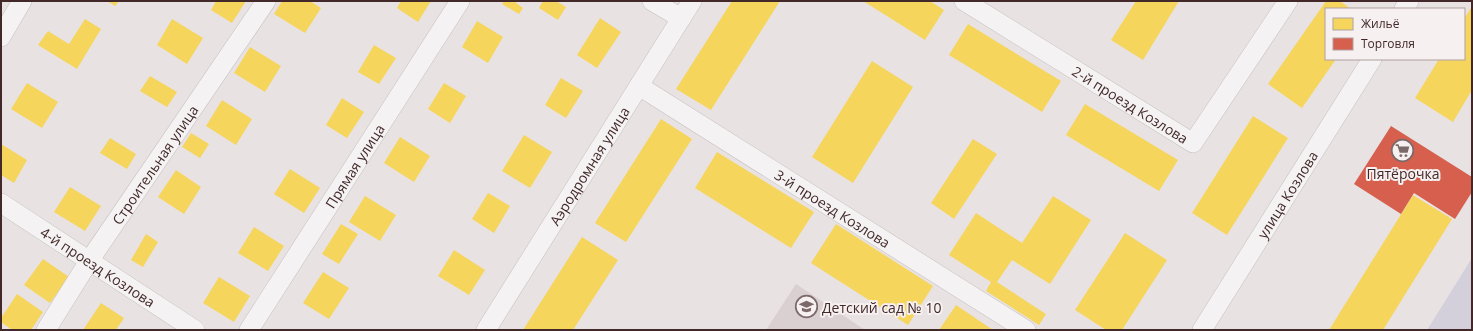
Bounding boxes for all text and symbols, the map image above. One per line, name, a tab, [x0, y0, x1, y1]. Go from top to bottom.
legend	[1325, 8, 1465, 60]
text: Жильё	[1361, 15, 1400, 32]
text: Торговля	[1361, 35, 1415, 52]
street label: 2-й проезд Козлова	[1069, 61, 1192, 147]
street label: Строительная улица	[107, 101, 202, 228]
street label: Аэродромная улица	[545, 103, 633, 229]
street label: Прямая улица	[320, 120, 388, 212]
supermarket icon: Пятёрочка	[1390, 138, 1416, 164]
street label: улица Козлова	[1252, 147, 1322, 242]
place label: Пятёрочка	[1367, 164, 1439, 183]
street label: 3-й проезд Козлова	[771, 165, 894, 252]
street label: 4-й проезд Козлова	[37, 222, 159, 311]
school or university icon: Детский сад № 10	[793, 294, 819, 320]
place label: Детский сад № 10	[822, 298, 941, 317]

